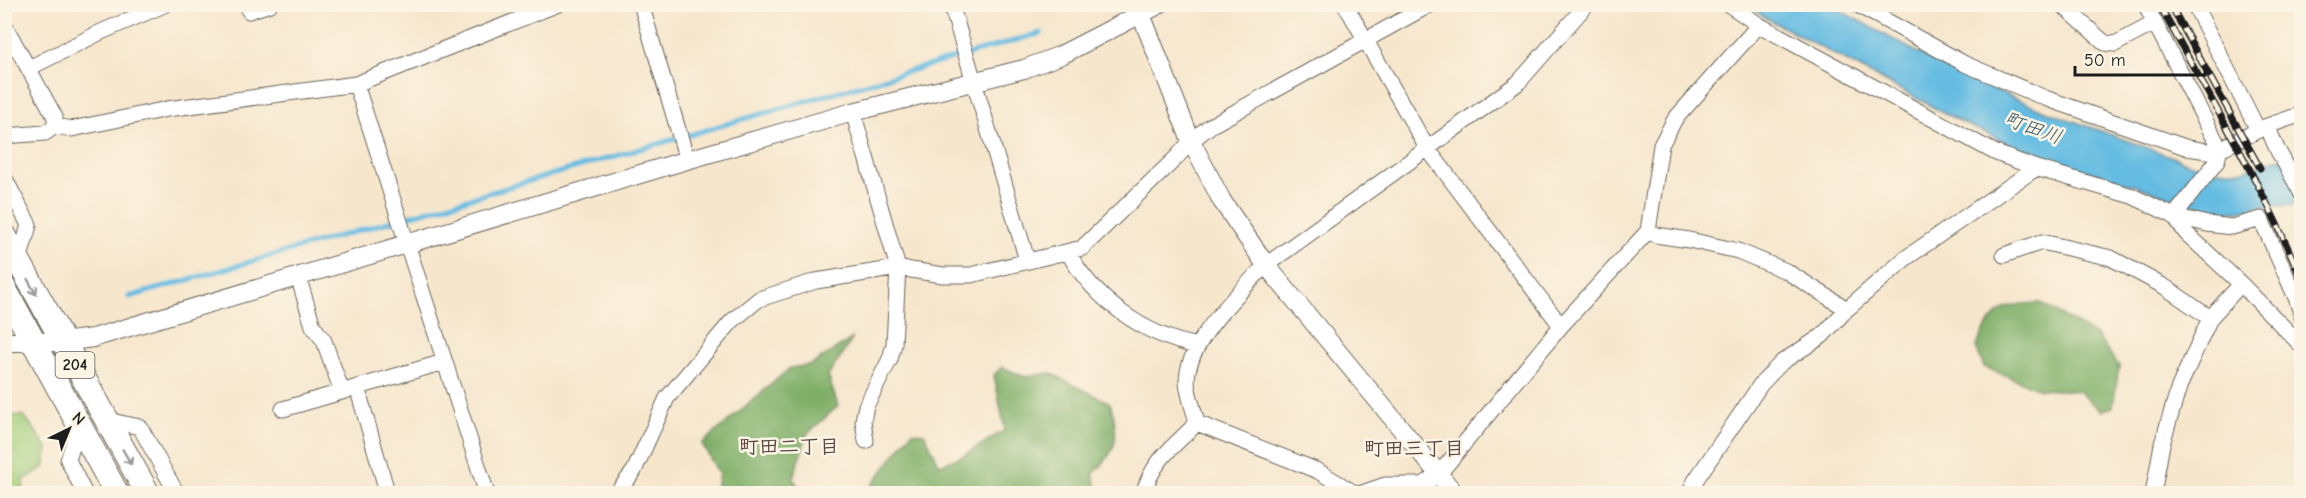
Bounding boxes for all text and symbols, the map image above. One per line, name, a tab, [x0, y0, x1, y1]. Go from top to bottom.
scale bar	[2075, 39, 2206, 77]
text: 50 m	[2084, 50, 2126, 71]
water label: 町田川	[2001, 107, 2065, 149]
one-way arrow	[27, 278, 39, 295]
road number: 204	[56, 352, 94, 378]
north arrow	[39, 399, 99, 459]
text: N	[69, 409, 89, 429]
district label: 町田二丁目	[739, 435, 839, 458]
district label: 町田三丁目	[1364, 437, 1464, 460]
one-way arrow	[121, 448, 133, 465]

